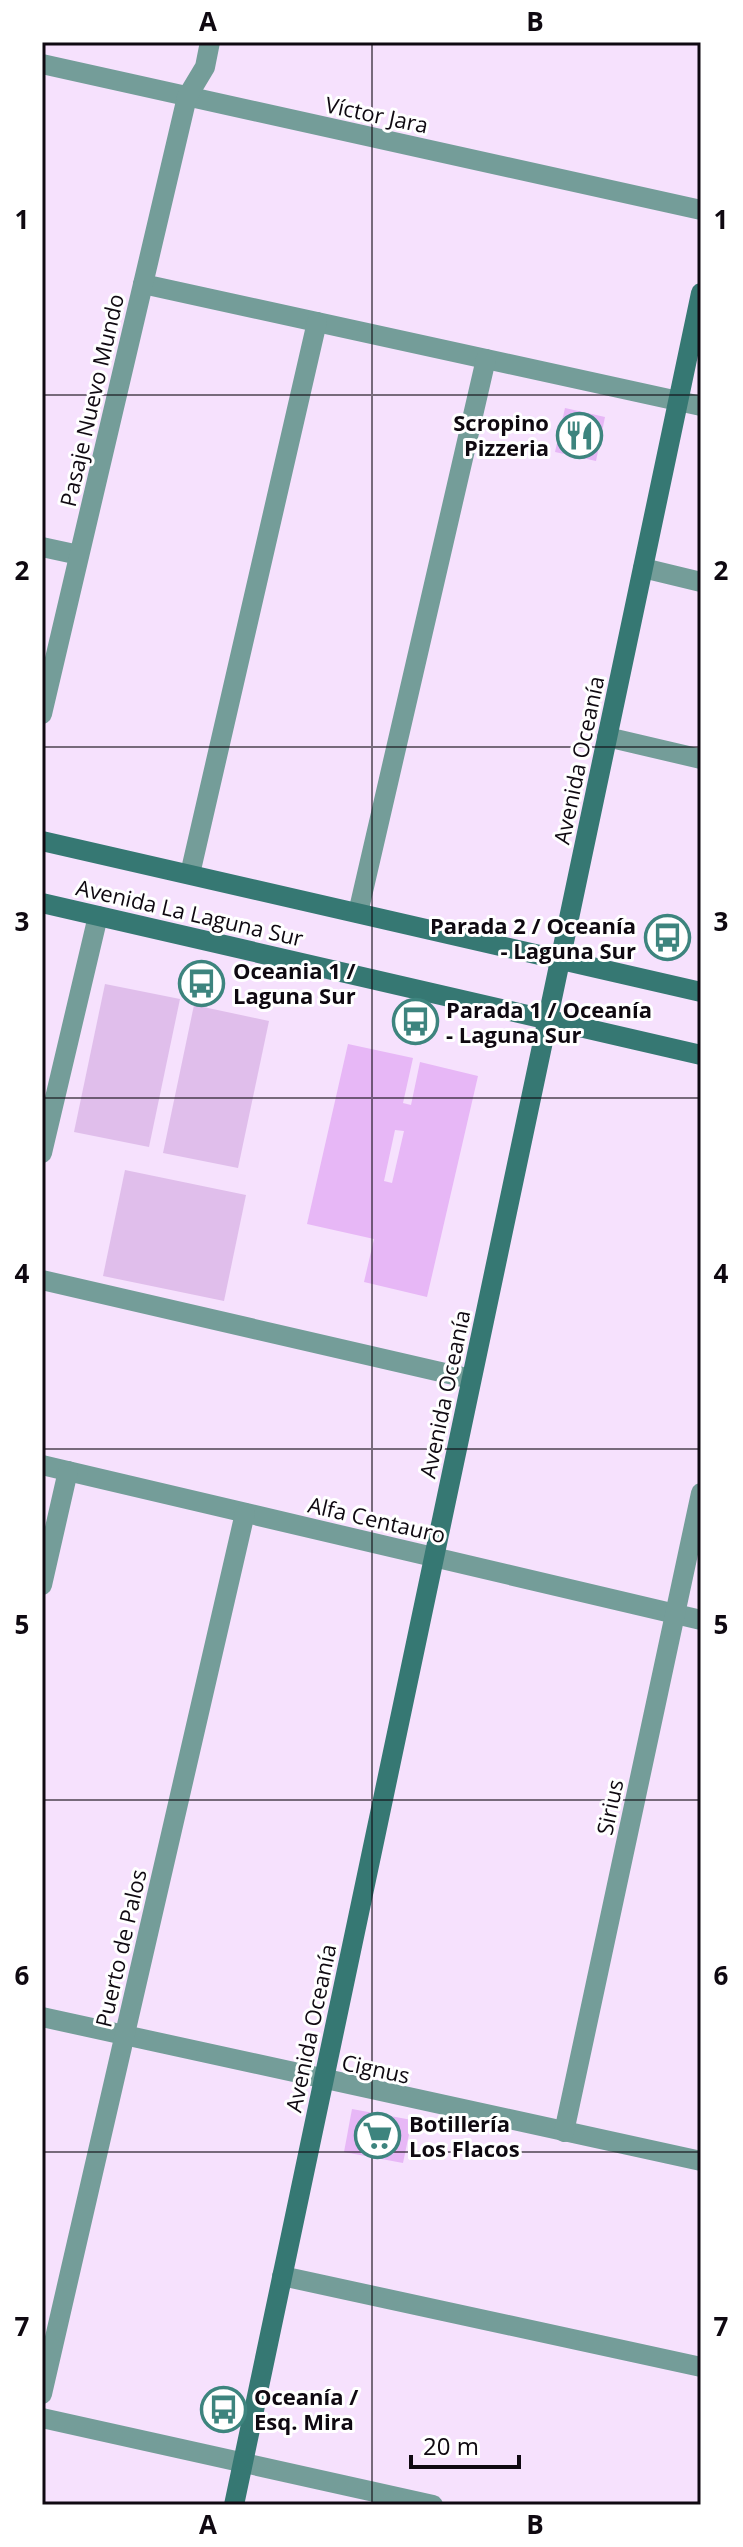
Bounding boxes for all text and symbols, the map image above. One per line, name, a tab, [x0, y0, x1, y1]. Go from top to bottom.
text: A	[199, 3, 217, 39]
text: B	[526, 3, 544, 39]
street label: Víctor Jara	[323, 88, 431, 140]
text: 1	[15, 201, 29, 237]
text: 1	[714, 201, 728, 237]
street label: Pasaje Nuevo Mundo	[52, 291, 130, 509]
place label: Scropino Pizzeria	[453, 407, 549, 462]
restaurant icon: Scropino Pizzeria	[556, 411, 604, 459]
text: 2	[15, 552, 30, 588]
text: 2	[714, 552, 729, 588]
street label: Avenida Oceanía	[546, 673, 610, 847]
street label: Avenida La Laguna Sur	[73, 871, 307, 953]
text: 3	[15, 903, 29, 939]
text: 3	[714, 903, 728, 939]
place label: Parada 2 / Oceanía - Laguna Sur	[430, 910, 636, 965]
bus stop icon: Parada 2 / Oceanía - Laguna Sur	[643, 914, 691, 962]
place label: Oceania 1 / Laguna Sur	[233, 955, 356, 1010]
bus stop icon: Oceania 1 / Laguna Sur	[178, 959, 226, 1007]
place label: Parada 1 / Oceanía - Laguna Sur	[446, 994, 652, 1049]
bus stop icon: Parada 1 / Oceanía - Laguna Sur	[391, 998, 439, 1046]
text: 4	[15, 1255, 30, 1291]
text: 4	[714, 1255, 729, 1291]
street label: Avenida Oceanía	[412, 1307, 476, 1481]
street label: Alfa Centauro	[305, 1489, 449, 1549]
text: 5	[15, 1606, 29, 1642]
text: 5	[714, 1606, 728, 1642]
street label: Sirius	[588, 1776, 630, 1838]
street label: Puerto de Palos	[87, 1866, 153, 2030]
street label: Avenida Oceanía	[278, 1941, 342, 2115]
text: 6	[15, 1957, 30, 1993]
text: 6	[714, 1957, 729, 1993]
street label: Cignus	[339, 2046, 413, 2090]
place label: Botillería Los Flacos	[409, 2108, 520, 2163]
supermarket icon: Botillería Los Flacos	[354, 2112, 402, 2160]
text: 7	[15, 2308, 30, 2344]
text: 7	[714, 2308, 729, 2344]
place label: Oceanía / Esq. Mira	[254, 2381, 358, 2436]
bus stop icon: Oceanía / Esq. Mira	[199, 2385, 247, 2433]
scale bar	[411, 2419, 519, 2469]
text: 20 m	[423, 2429, 479, 2462]
text: A	[199, 2506, 217, 2542]
text: B	[526, 2506, 544, 2542]

